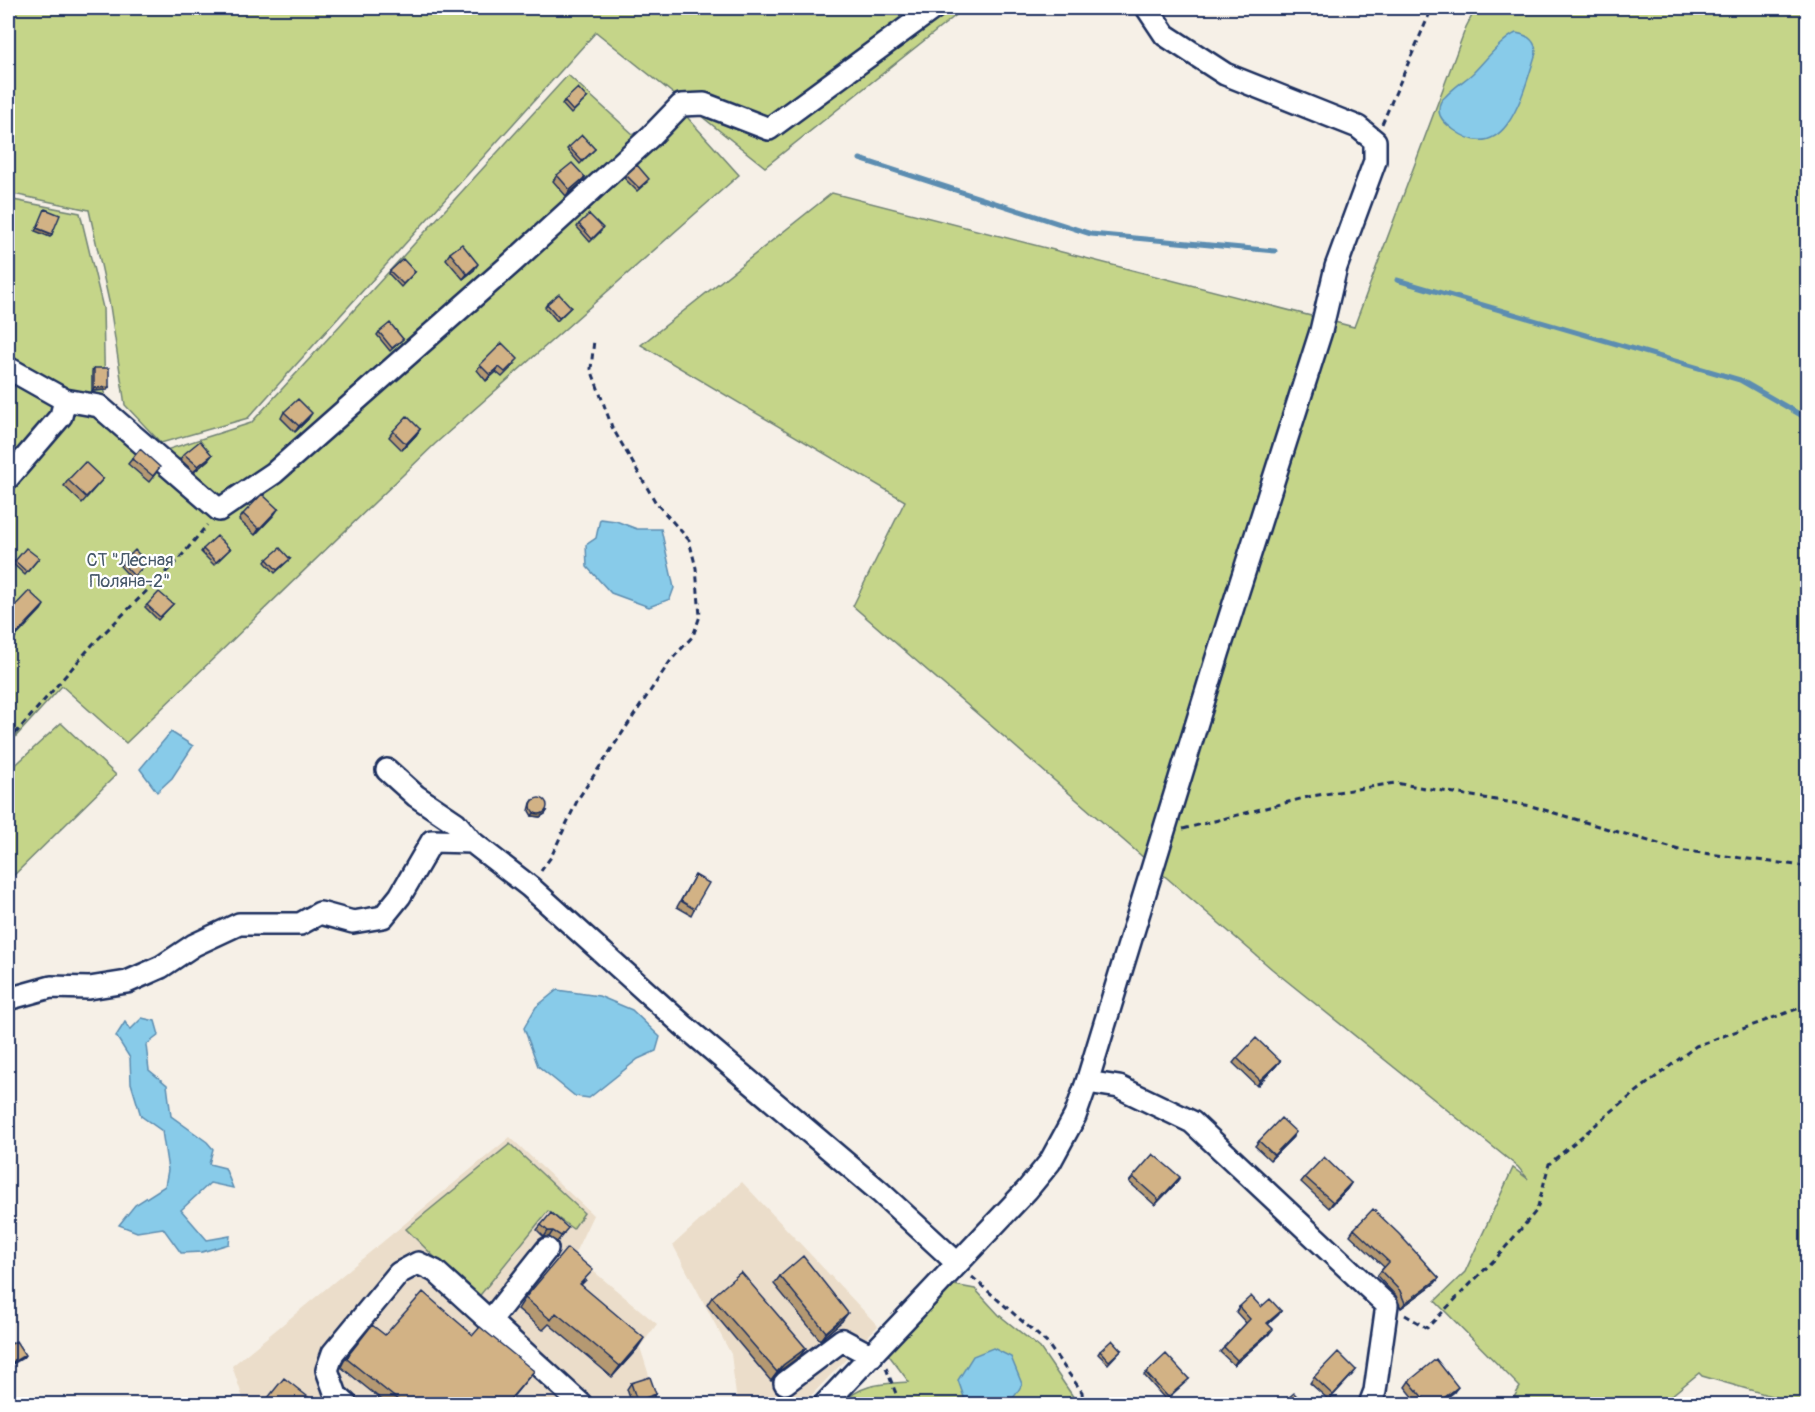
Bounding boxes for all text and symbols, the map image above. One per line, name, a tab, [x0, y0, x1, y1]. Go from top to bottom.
park label: СТ "Лесная Поляна-2"	[87, 549, 173, 593]

